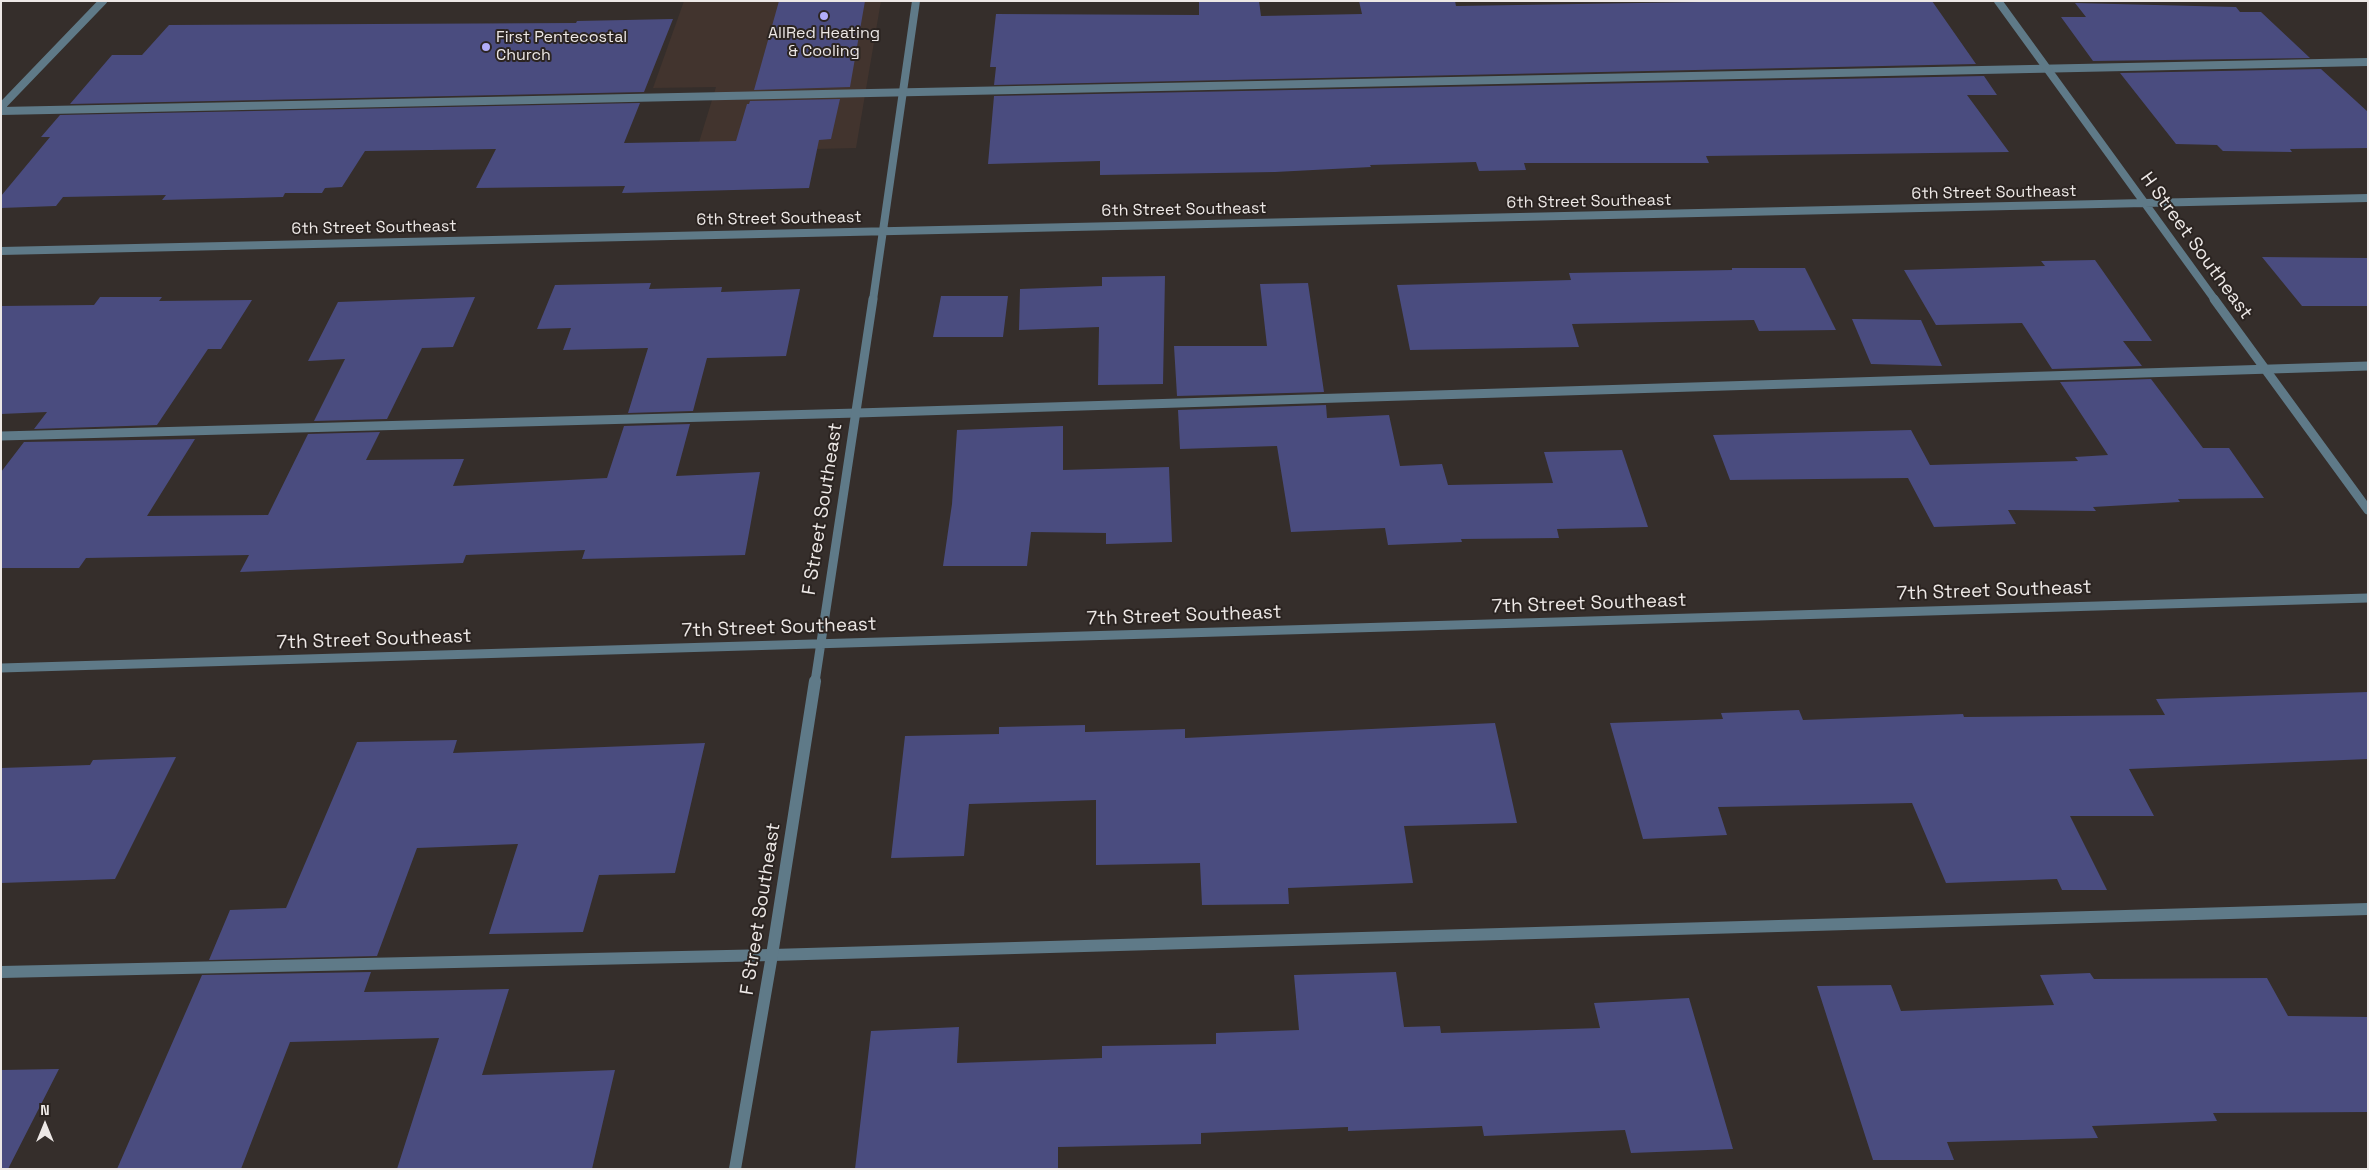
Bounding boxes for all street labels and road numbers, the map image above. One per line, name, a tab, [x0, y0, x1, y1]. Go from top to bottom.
street label: H Street Southeast	[2135, 168, 2257, 324]
street label: 6th Street Southeast	[1911, 182, 2077, 204]
street label: 6th Street Southeast	[1506, 191, 1672, 213]
street label: 6th Street Southeast	[1101, 199, 1267, 221]
street label: 6th Street Southeast	[696, 208, 862, 230]
street label: 6th Street Southeast	[291, 217, 457, 239]
street label: F Street Southeast	[798, 421, 848, 597]
street label: 7th Street Southeast	[1896, 576, 2092, 606]
street label: 7th Street Southeast	[1491, 589, 1687, 619]
street label: 7th Street Southeast	[1086, 601, 1282, 631]
street label: 7th Street Southeast	[681, 613, 877, 643]
street label: 7th Street Southeast	[276, 625, 472, 655]
street label: F Street Southeast	[736, 821, 786, 997]

